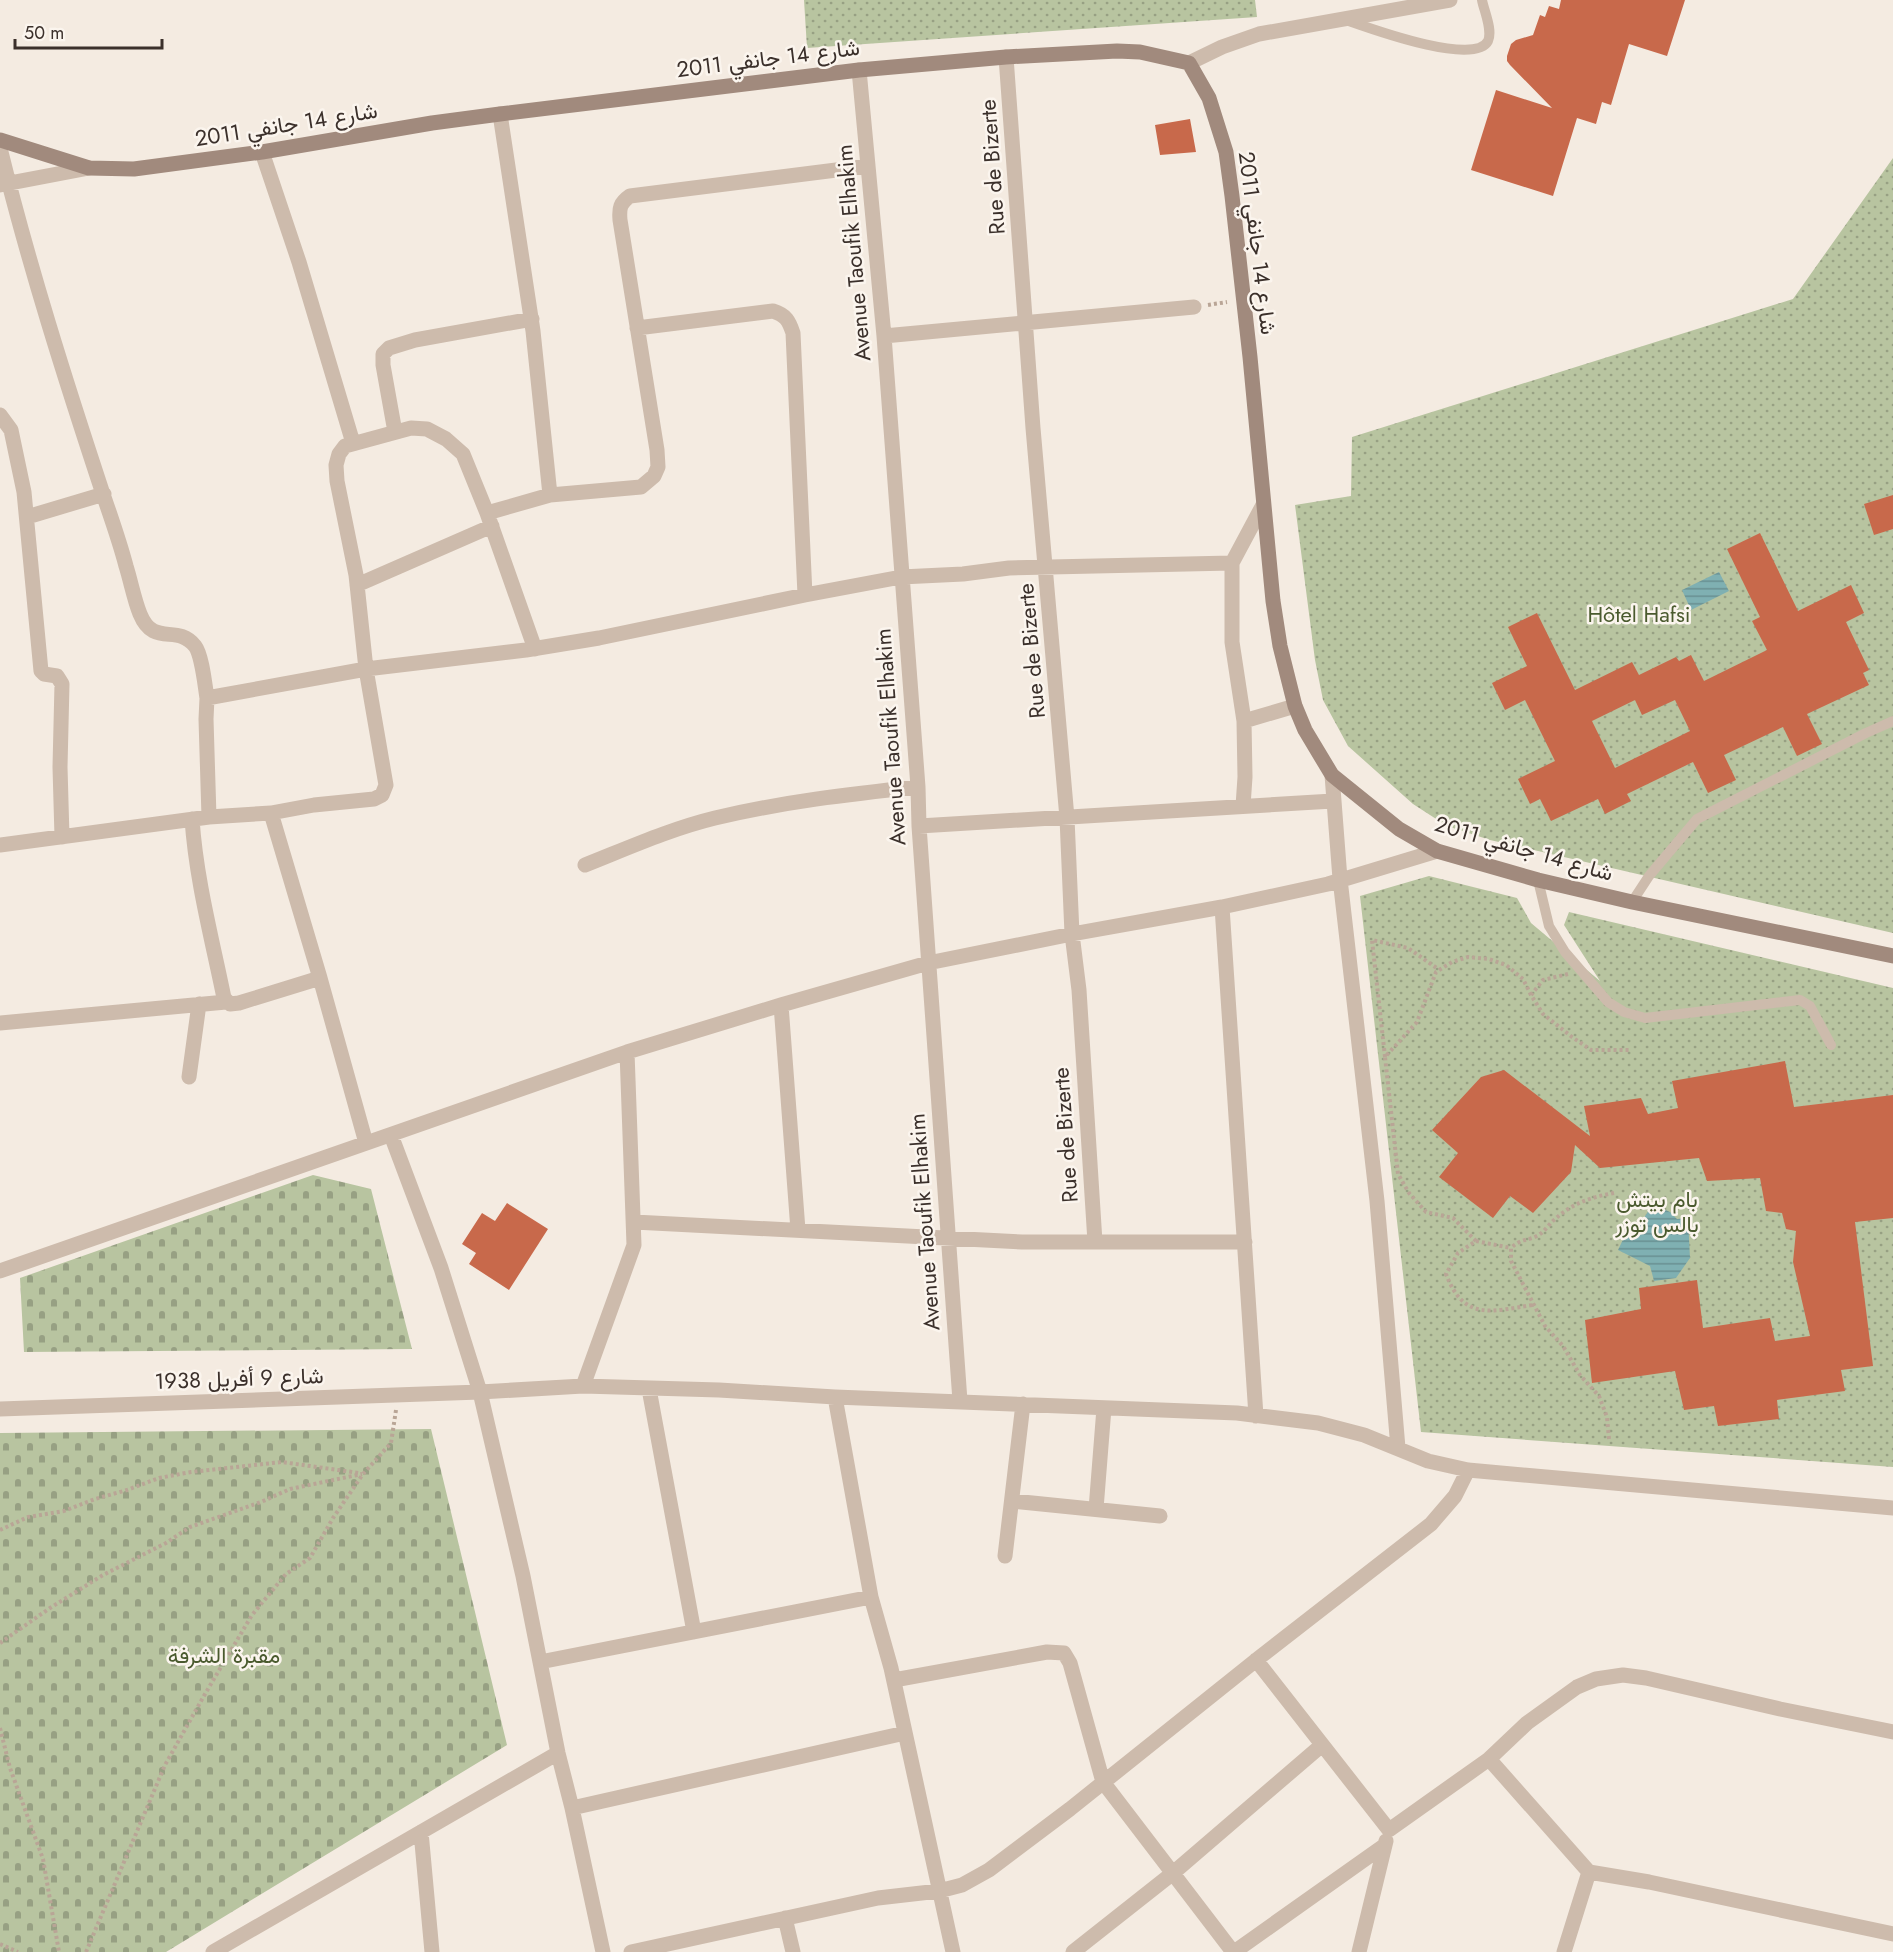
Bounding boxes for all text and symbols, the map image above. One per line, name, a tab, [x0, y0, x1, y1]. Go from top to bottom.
scale bar	[15, 12, 162, 50]
text: 50 m	[24, 20, 64, 46]
street label: شارع 14 جانفي 2011	[675, 31, 862, 88]
street label: شارع 14 جانفي 2011	[192, 94, 380, 157]
street label: Rue de Bizerte	[971, 98, 1013, 236]
street label: Avenue Taoufik Elhakim	[828, 143, 878, 363]
street label: شارع 14 جانفي 2011	[1228, 150, 1285, 337]
street label: Rue de Bizerte	[1009, 582, 1053, 720]
park label: Hôtel Hafsi	[1587, 598, 1691, 630]
street label: Avenue Taoufik Elhakim	[866, 627, 914, 847]
street label: شارع 14 جانفي 2011	[1430, 807, 1617, 892]
street label: Rue de Bizerte	[1044, 1066, 1086, 1204]
street label: Avenue Taoufik Elhakim	[900, 1112, 948, 1332]
park label: بام بيتش بالس توزر	[1614, 1183, 1699, 1240]
street label: شارع 9 أفريل 1938	[154, 1359, 324, 1397]
park label: مقبرة الشرفة	[168, 1639, 280, 1671]

